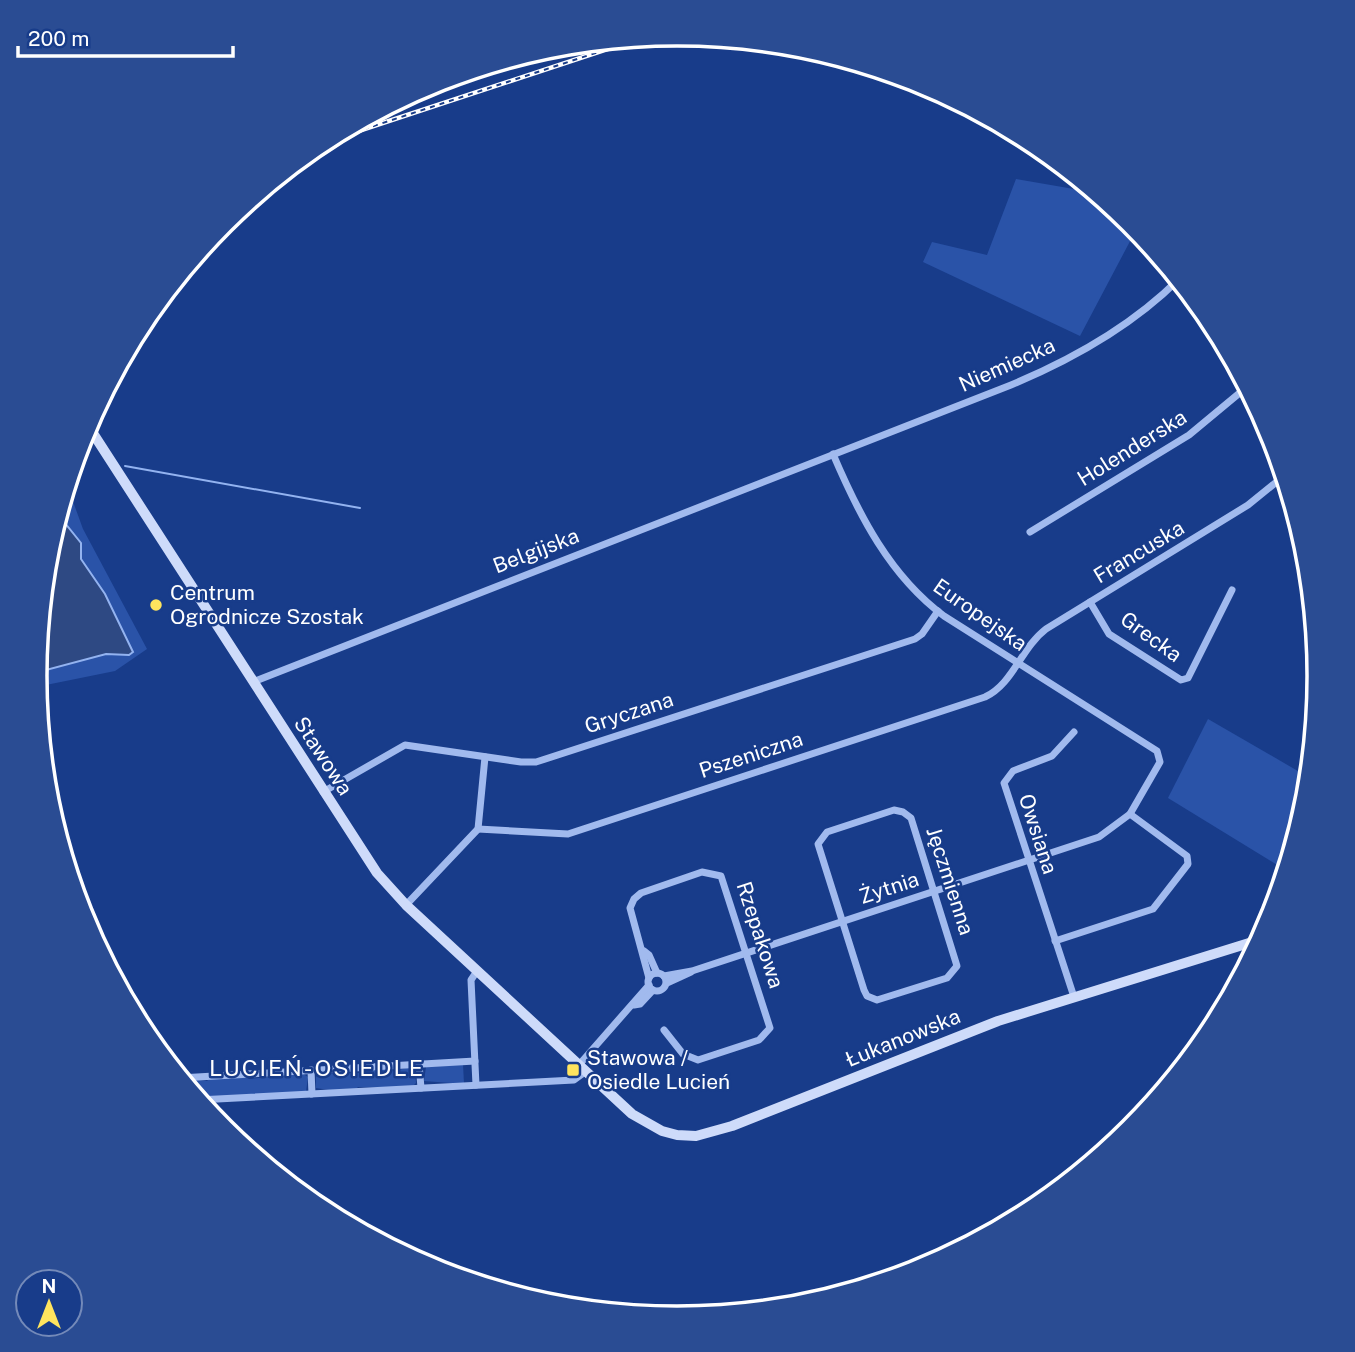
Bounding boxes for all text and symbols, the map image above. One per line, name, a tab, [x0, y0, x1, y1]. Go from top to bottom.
scale bar	[18, 14, 233, 58]
text: 200 m	[28, 26, 89, 51]
street label: Niemiecka	[955, 332, 1059, 397]
street label: Holenderska	[1073, 404, 1191, 491]
street label: Francuska	[1089, 515, 1189, 588]
street label: Belgijska	[489, 523, 582, 578]
street label: Europejska	[929, 573, 1032, 656]
place label: Centrum Ogrodnicze Szostak	[170, 580, 364, 629]
marker: Centrum Ogrodnicze Szostak	[148, 597, 164, 613]
street label: Grecka	[1116, 606, 1187, 667]
street label: Gryczana	[581, 686, 676, 739]
street label: Stawowa	[289, 712, 358, 800]
street label: Pszeniczna	[696, 726, 806, 783]
street label: Owsiana	[1014, 791, 1063, 877]
street label: Jęczmienna	[921, 824, 980, 938]
street label: Żytnia	[856, 866, 922, 909]
street label: Rzepakowa	[731, 878, 789, 991]
street label: Łukanowska	[842, 1003, 964, 1072]
place label: Stawowa / Osiedle Lucień	[587, 1045, 730, 1094]
district label: LUCIEŃ-OSIEDLE	[209, 1054, 425, 1081]
marker: Stawowa / Osiedle Lucień	[565, 1062, 581, 1078]
north arrow	[14, 1268, 84, 1338]
text: N	[42, 1275, 56, 1297]

